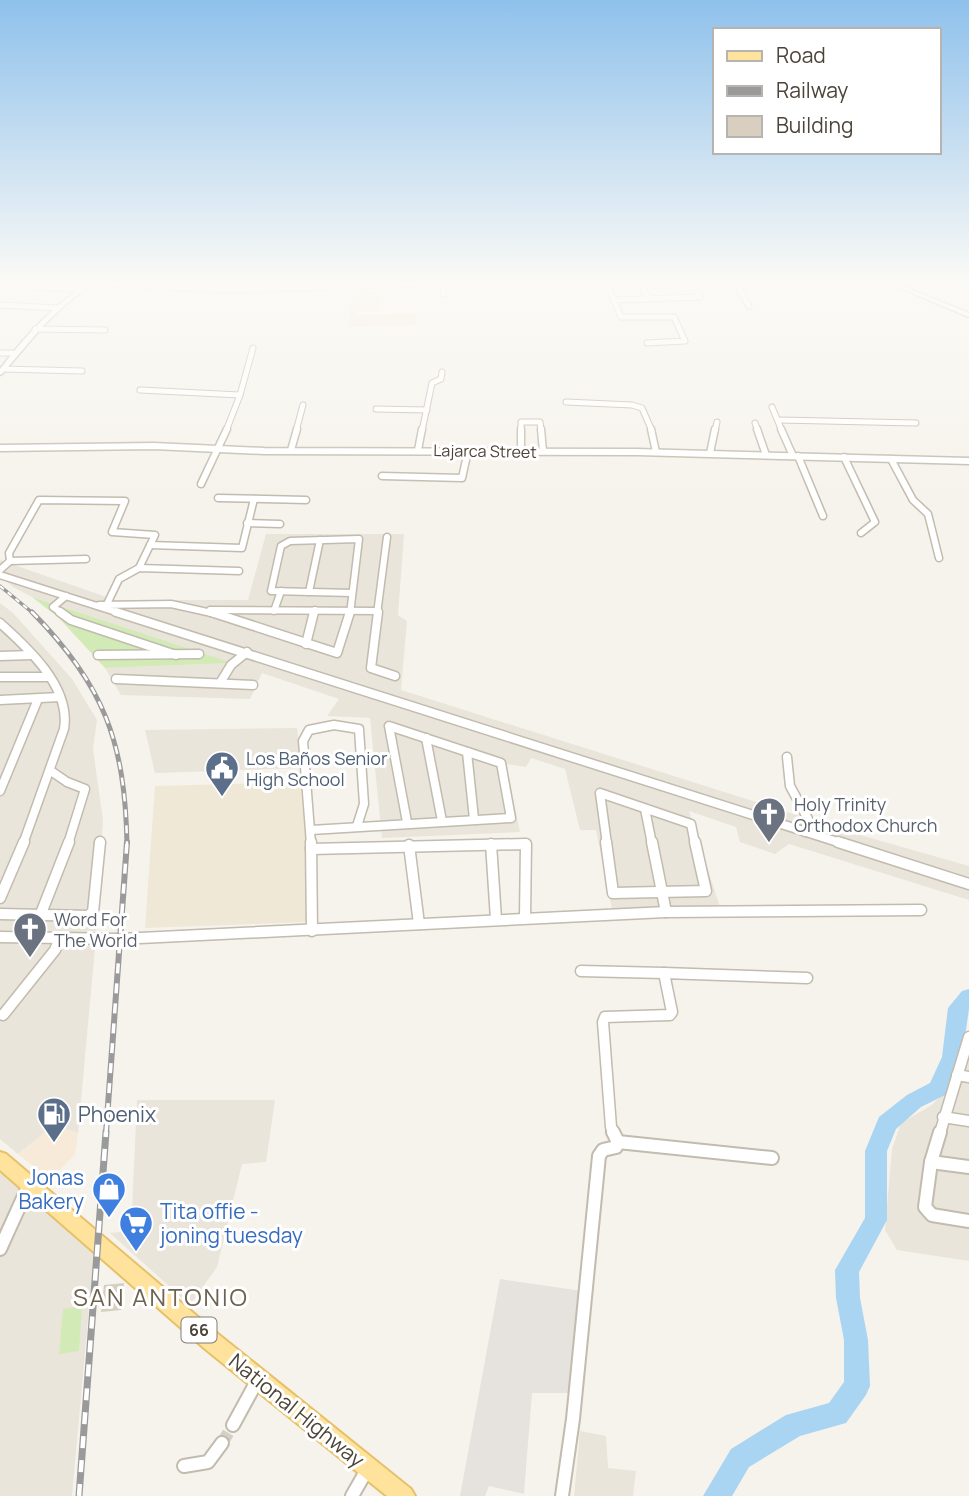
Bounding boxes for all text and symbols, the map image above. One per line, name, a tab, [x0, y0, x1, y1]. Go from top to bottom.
legend	[713, 28, 941, 154]
text: Road	[776, 41, 826, 69]
text: Railway	[776, 76, 848, 104]
text: Building	[776, 111, 853, 139]
street label: Lajarca Street	[433, 439, 537, 463]
place label: Los Baños Senior High School	[246, 746, 388, 791]
public building icon: Los Baños Senior High School	[203, 749, 241, 798]
place label: Holy Trinity Orthodox Church	[794, 792, 938, 837]
church icon: Holy Trinity Orthodox Church	[750, 795, 788, 844]
place label: Word For The World	[54, 907, 137, 952]
church icon: Word For The World	[11, 910, 49, 959]
fuel station icon: Phoenix	[35, 1095, 73, 1144]
place label: Phoenix	[78, 1100, 156, 1128]
place label: Jonas Bakery	[18, 1163, 84, 1215]
shop icon: Jonas Bakery	[90, 1170, 128, 1219]
place label: Tita offie - joning tuesday	[159, 1197, 303, 1249]
supermarket icon: Tita offie - joning tuesday	[117, 1204, 155, 1253]
district label: SAN ANTONIO	[73, 1280, 249, 1313]
road number: 66	[182, 1318, 216, 1342]
street label: National Highway	[223, 1347, 371, 1473]

